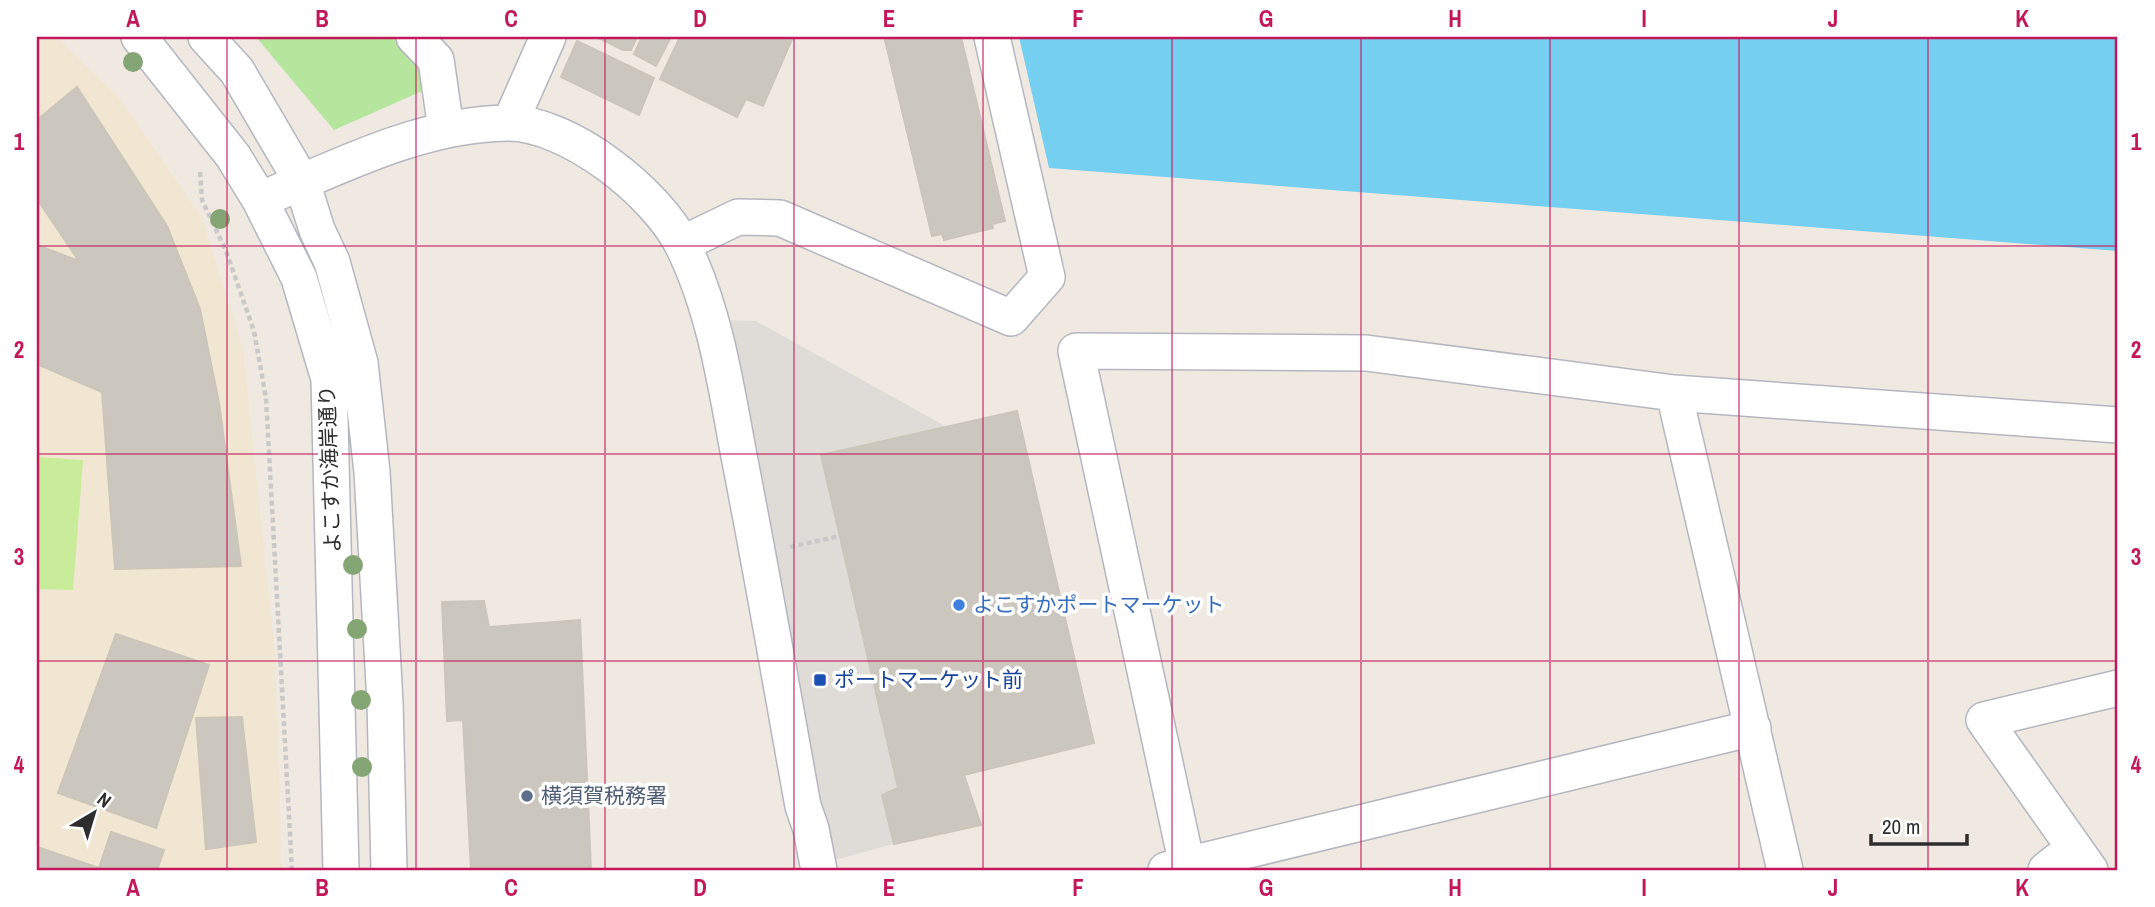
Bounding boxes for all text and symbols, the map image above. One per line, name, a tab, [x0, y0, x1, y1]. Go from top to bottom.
text: A	[126, 3, 140, 34]
text: B	[315, 3, 329, 34]
text: C	[504, 3, 518, 34]
text: D	[693, 3, 707, 34]
text: E	[883, 3, 895, 34]
text: F	[1072, 3, 1084, 34]
text: G	[1259, 3, 1273, 34]
text: H	[1448, 3, 1462, 34]
text: I	[1641, 3, 1647, 34]
text: J	[1828, 3, 1838, 34]
text: K	[2015, 3, 2029, 34]
text: 1	[14, 126, 25, 157]
text: 1	[2131, 126, 2142, 157]
text: 2	[14, 334, 24, 365]
text: 2	[2131, 334, 2141, 365]
street label: よこすか海岸通り	[312, 385, 347, 553]
text: 3	[14, 541, 24, 572]
text: 3	[2131, 541, 2141, 572]
place label: よこすかポートマーケット	[973, 590, 1225, 619]
marker: よこすかポートマーケット	[951, 597, 967, 613]
place label: ポートマーケット前	[834, 665, 1023, 694]
marker: ポートマーケット前	[812, 672, 828, 688]
text: 4	[14, 749, 25, 780]
text: 4	[2131, 749, 2142, 780]
north arrow	[60, 778, 130, 848]
place label: 横須賀税務署	[541, 781, 667, 810]
text: N	[92, 786, 117, 813]
marker: 横須賀税務署	[519, 788, 535, 804]
scale bar	[1871, 802, 1968, 846]
text: 20 m	[1882, 812, 1920, 841]
text: A	[126, 872, 140, 903]
text: B	[315, 872, 329, 903]
text: C	[504, 872, 518, 903]
text: D	[693, 872, 707, 903]
text: E	[883, 872, 895, 903]
text: F	[1072, 872, 1084, 903]
text: G	[1259, 872, 1273, 903]
text: H	[1448, 872, 1462, 903]
text: I	[1641, 872, 1647, 903]
text: J	[1828, 872, 1838, 903]
text: K	[2015, 872, 2029, 903]

